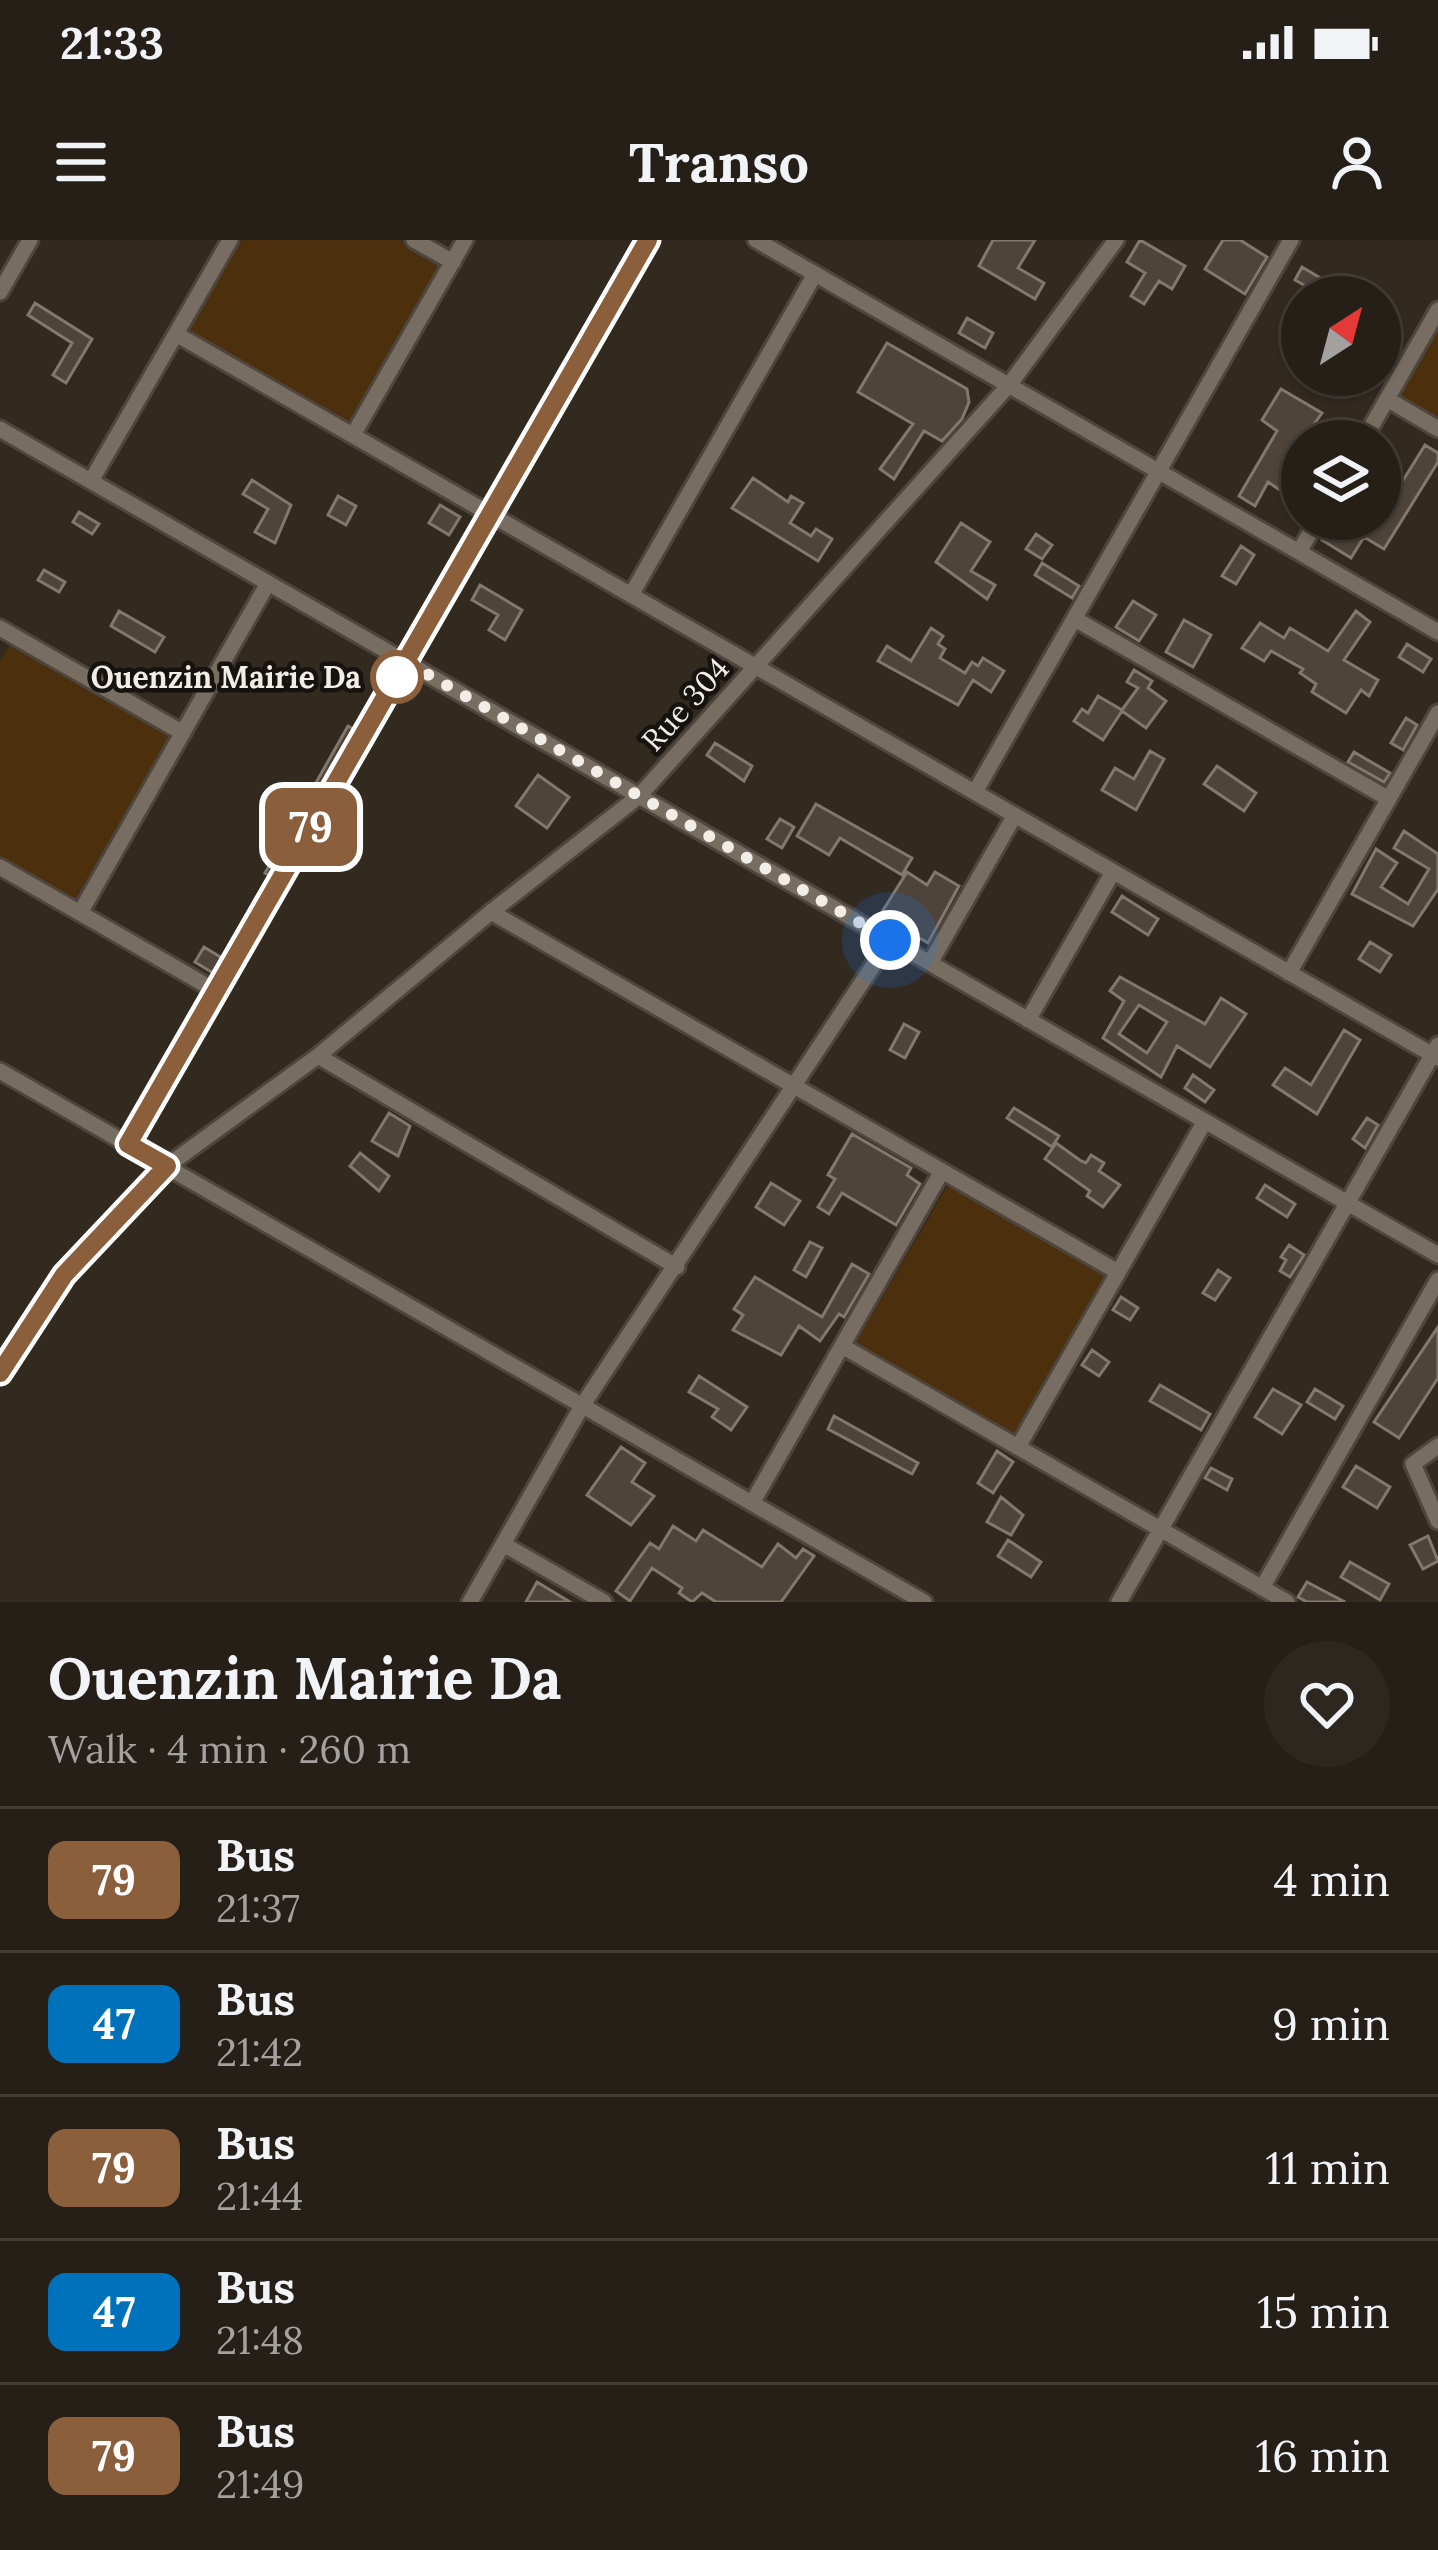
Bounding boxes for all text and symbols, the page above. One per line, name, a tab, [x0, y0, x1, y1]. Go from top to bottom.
text: 21:33	[60, 14, 164, 71]
text: Transo	[629, 128, 809, 197]
icon: menu	[48, 129, 114, 195]
icon: person	[1324, 129, 1390, 195]
north arrow	[1281, 276, 1401, 396]
map controls	[1281, 276, 1401, 540]
button: layers	[1281, 420, 1401, 540]
street label: Rue 304	[633, 649, 737, 759]
marker: Ouenzin Mairie Da	[372, 652, 422, 702]
place label: Ouenzin Mairie Da	[91, 658, 361, 696]
line badge: 79	[257, 788, 365, 866]
text: 79	[289, 800, 333, 854]
your location	[860, 910, 920, 970]
button: heart	[1264, 1641, 1390, 1767]
text: Ouenzin Mairie Da	[48, 1642, 561, 1715]
text: Walk · 4 min · 260 m	[48, 1724, 411, 1774]
text: Bus	[216, 1826, 295, 1883]
text: 4 min	[1274, 1851, 1390, 1908]
text: 79	[92, 1853, 136, 1907]
text: 21:37	[216, 1883, 300, 1933]
text: Bus	[216, 1970, 295, 2027]
text: 9 min	[1272, 1995, 1390, 2052]
text: 47	[93, 1997, 135, 2051]
text: 21:42	[216, 2027, 303, 2077]
text: Bus	[216, 2114, 295, 2171]
text: 11 min	[1265, 2139, 1390, 2196]
text: 79	[92, 2141, 136, 2195]
text: 21:44	[216, 2171, 303, 2221]
text: Bus	[216, 2258, 295, 2315]
text: 15 min	[1257, 2283, 1390, 2340]
text: 47	[93, 2285, 135, 2339]
text: 21:48	[216, 2315, 304, 2365]
text: Bus	[216, 2402, 295, 2459]
text: 16 min	[1256, 2427, 1390, 2484]
text: 79	[92, 2429, 136, 2483]
text: 21:49	[216, 2459, 305, 2509]

